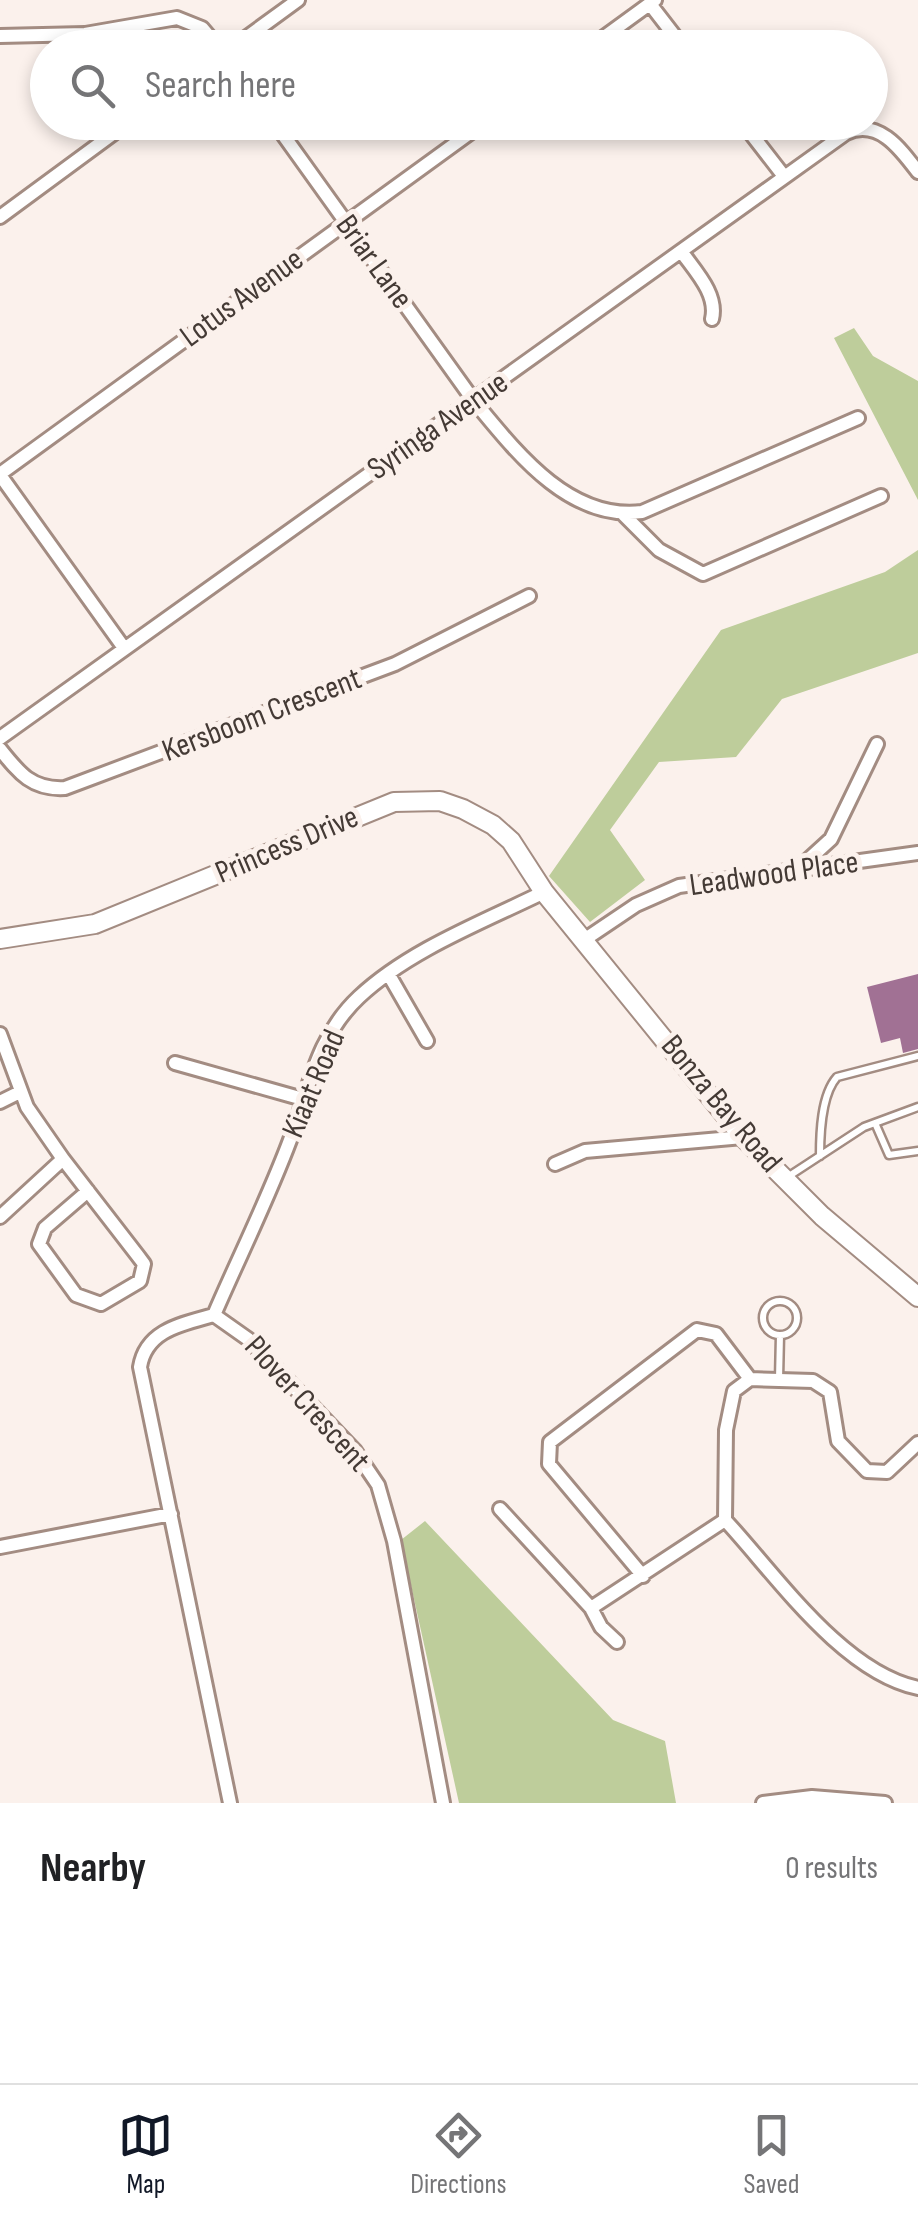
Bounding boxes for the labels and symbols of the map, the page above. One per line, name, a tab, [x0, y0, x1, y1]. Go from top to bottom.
street label: Briar Lane	[327, 207, 421, 317]
street label: Lotus Avenue	[173, 240, 311, 356]
street label: Syringa Avenue	[360, 363, 516, 489]
street label: Kersboom Crescent	[157, 659, 367, 771]
street label: Princess Drive	[210, 797, 364, 893]
street label: Leadwood Place	[687, 843, 861, 905]
street label: Kiaat Road	[274, 1024, 354, 1144]
street label: Bonza Bay Road	[652, 1027, 790, 1181]
street label: Plover Crescent	[236, 1328, 378, 1480]

